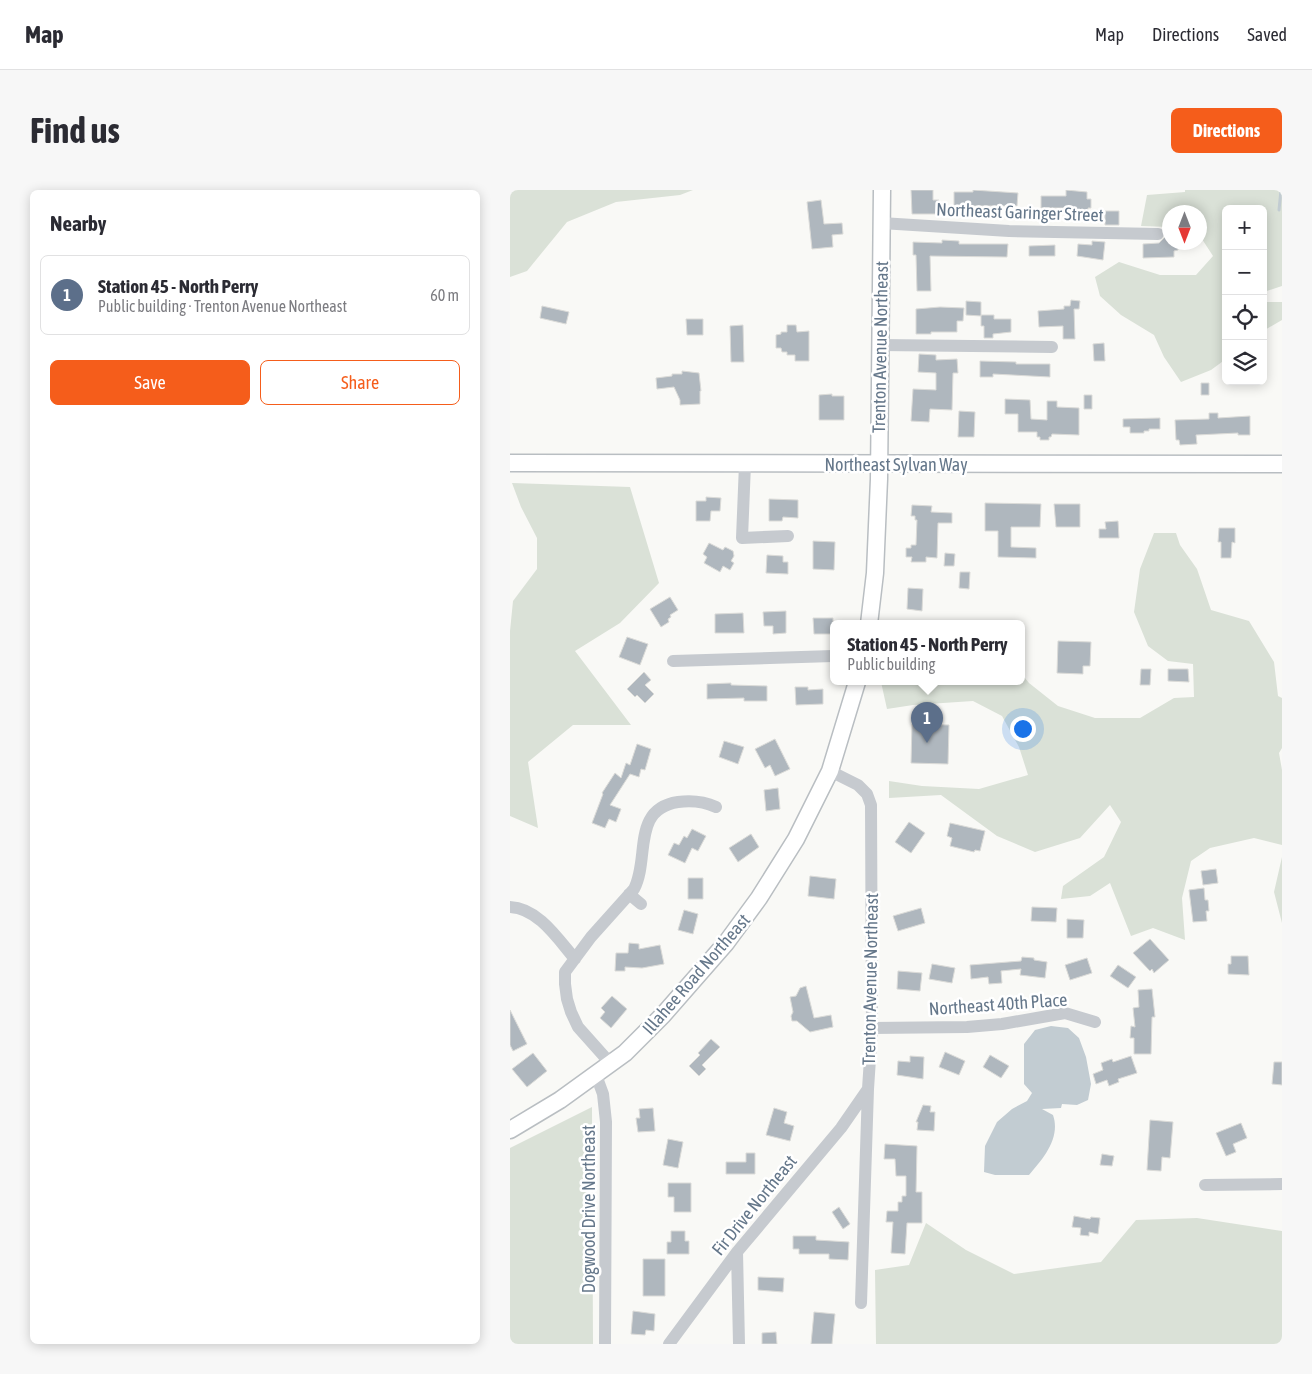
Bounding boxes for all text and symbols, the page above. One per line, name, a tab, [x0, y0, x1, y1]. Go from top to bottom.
text: Map	[25, 21, 64, 48]
text: Map	[1095, 24, 1124, 45]
text: Directions	[1152, 24, 1219, 45]
text: Saved	[1247, 24, 1287, 45]
button: Directions	[1171, 108, 1282, 153]
text: Find us	[30, 110, 120, 150]
street label: Northeast Garinger Street	[936, 199, 1104, 225]
north arrow	[1162, 205, 1207, 250]
map controls	[1222, 205, 1267, 385]
button: +	[1222, 205, 1267, 250]
text: Nearby	[50, 211, 106, 235]
button: −	[1222, 250, 1267, 295]
street label: Trenton Avenue Northeast	[868, 261, 892, 433]
text: Station 45 - North Perry	[98, 275, 258, 297]
text: 1	[63, 286, 71, 304]
text: 60 m	[430, 286, 459, 304]
button: locate	[1222, 295, 1267, 340]
text: Public building · Trenton Avenue Northeast	[98, 297, 347, 315]
button: layers	[1222, 340, 1267, 385]
button: Save	[50, 360, 250, 405]
button: Share	[260, 360, 460, 405]
street label: Northeast Sylvan Way	[824, 454, 968, 475]
popup	[830, 620, 1025, 685]
text: Station 45 - North Perry	[847, 633, 1008, 655]
text: Public building	[847, 655, 936, 673]
pin: 1	[911, 702, 943, 743]
your location	[1010, 716, 1036, 742]
street label: Trenton Avenue Northeast	[858, 893, 882, 1065]
street label: Illahee Road Northeast	[638, 909, 754, 1039]
street label: Northeast 40th Place	[928, 989, 1068, 1019]
street label: Dogwood Drive Northeast	[578, 1125, 599, 1293]
street label: Fir Drive Northeast	[707, 1151, 801, 1259]

